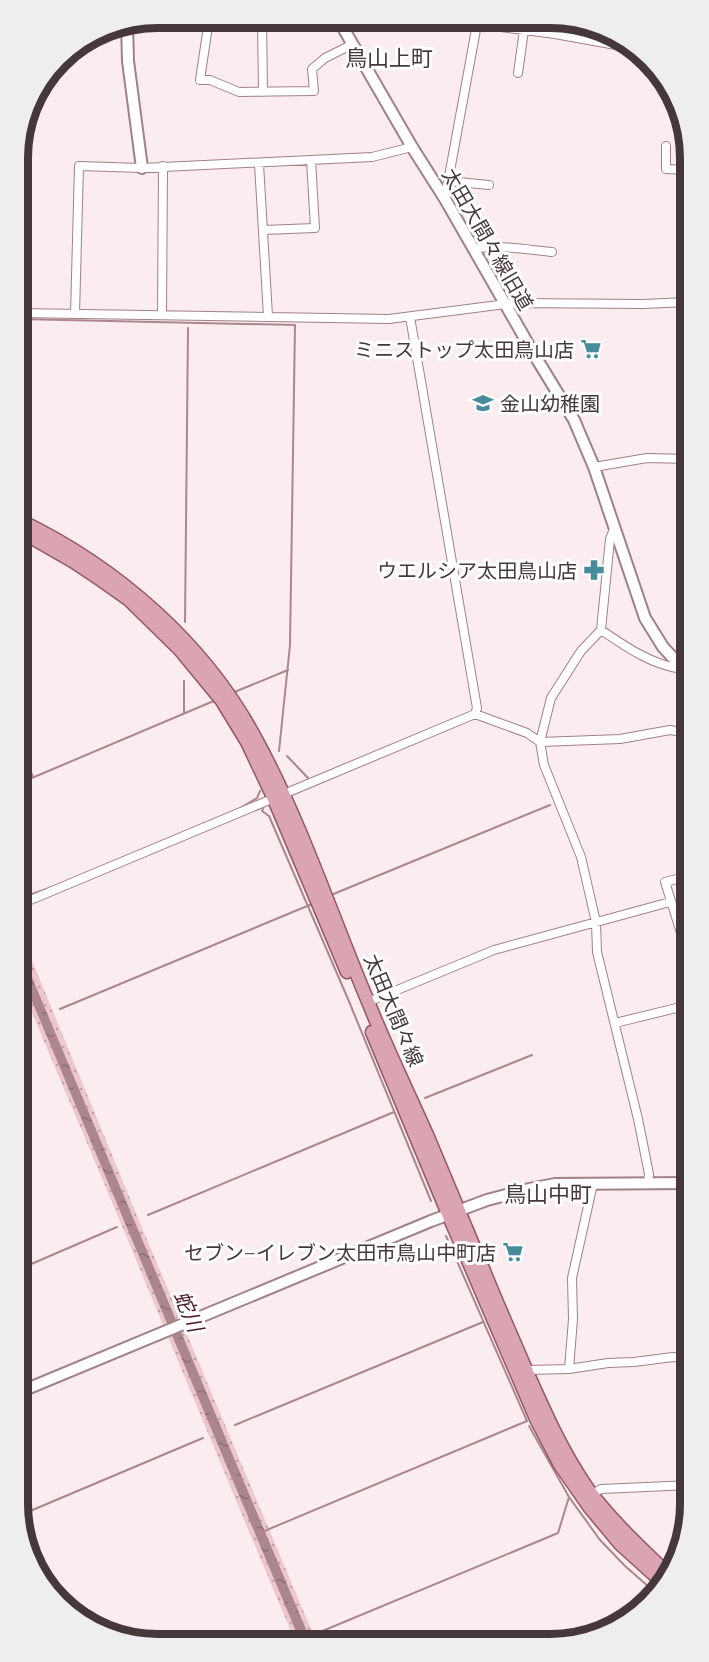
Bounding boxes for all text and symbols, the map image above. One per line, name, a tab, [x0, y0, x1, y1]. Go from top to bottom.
district label: 鳥山上町	[345, 43, 433, 72]
street label: 太田大間々線旧道	[436, 163, 540, 315]
place label: ミニストップ太田鳥山店	[354, 336, 574, 363]
supermarket icon: ミニストップ太田鳥山店	[579, 337, 603, 361]
place label: 金山幼稚園	[500, 390, 600, 417]
school or university icon: 金山幼稚園	[471, 391, 495, 415]
place label: ウエルシア太田鳥山店	[377, 557, 577, 584]
pharmacy icon: ウエルシア太田鳥山店	[582, 558, 606, 582]
street label: 太田大間々線	[358, 949, 430, 1071]
district label: 鳥山中町	[504, 1179, 592, 1208]
place label: セブン−イレブン太田市鳥山中町店	[184, 1239, 496, 1266]
supermarket icon: セブン−イレブン太田市鳥山中町店	[501, 1240, 525, 1264]
water label: 蛇川	[168, 1286, 211, 1338]

